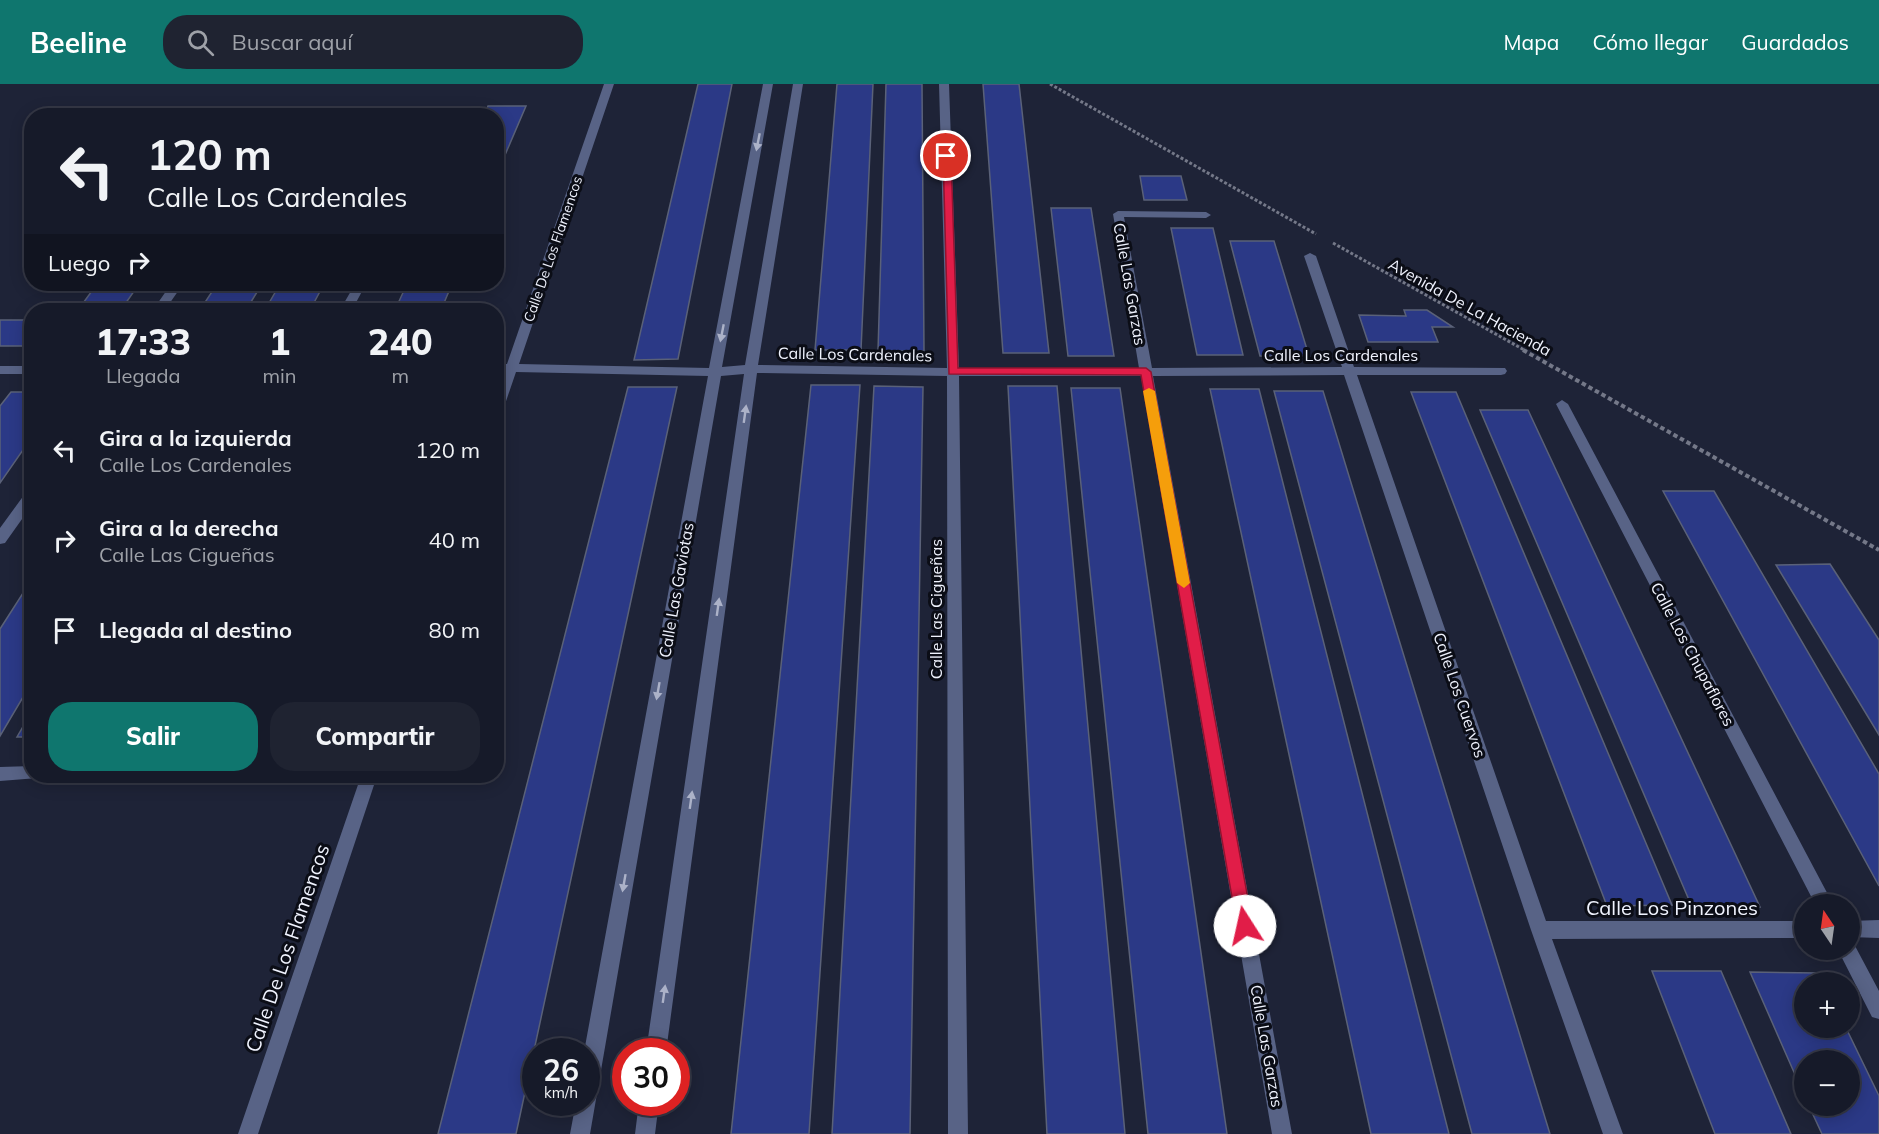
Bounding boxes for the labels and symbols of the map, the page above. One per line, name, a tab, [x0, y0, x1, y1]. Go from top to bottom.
pin	[920, 130, 971, 181]
one-way arrow	[753, 132, 762, 151]
street label: Calle De Los Flamencos	[520, 174, 586, 324]
street label: Calle Las Garzas	[1109, 221, 1151, 347]
street label: Avenida De La Hacienda	[1385, 254, 1555, 360]
one-way arrow	[717, 324, 726, 343]
street label: Calle Los Cardenales	[778, 343, 932, 365]
street label: Calle Los Cardenales	[1264, 345, 1418, 365]
one-way arrow	[740, 404, 749, 423]
street label: Calle Las Gaviotas	[654, 521, 698, 659]
street label: Calle Las Cigueñas	[926, 539, 946, 679]
street label: Calle Los Chupaflores	[1647, 579, 1739, 729]
one-way arrow	[713, 598, 722, 617]
street label: Calle Los Cuervos	[1429, 630, 1491, 760]
one-way arrow	[654, 681, 663, 700]
one-way arrow	[687, 791, 696, 810]
street label: Calle De Los Flamencos	[240, 841, 334, 1055]
one-way arrow	[620, 873, 629, 892]
position arrow	[1213, 894, 1277, 958]
north arrow	[1794, 894, 1860, 960]
street label: Calle Los Pinzones	[1586, 895, 1758, 920]
street label: Calle Las Garzas	[1246, 983, 1288, 1109]
one-way arrow	[660, 984, 669, 1003]
speed limit sign: 30	[612, 1038, 690, 1116]

